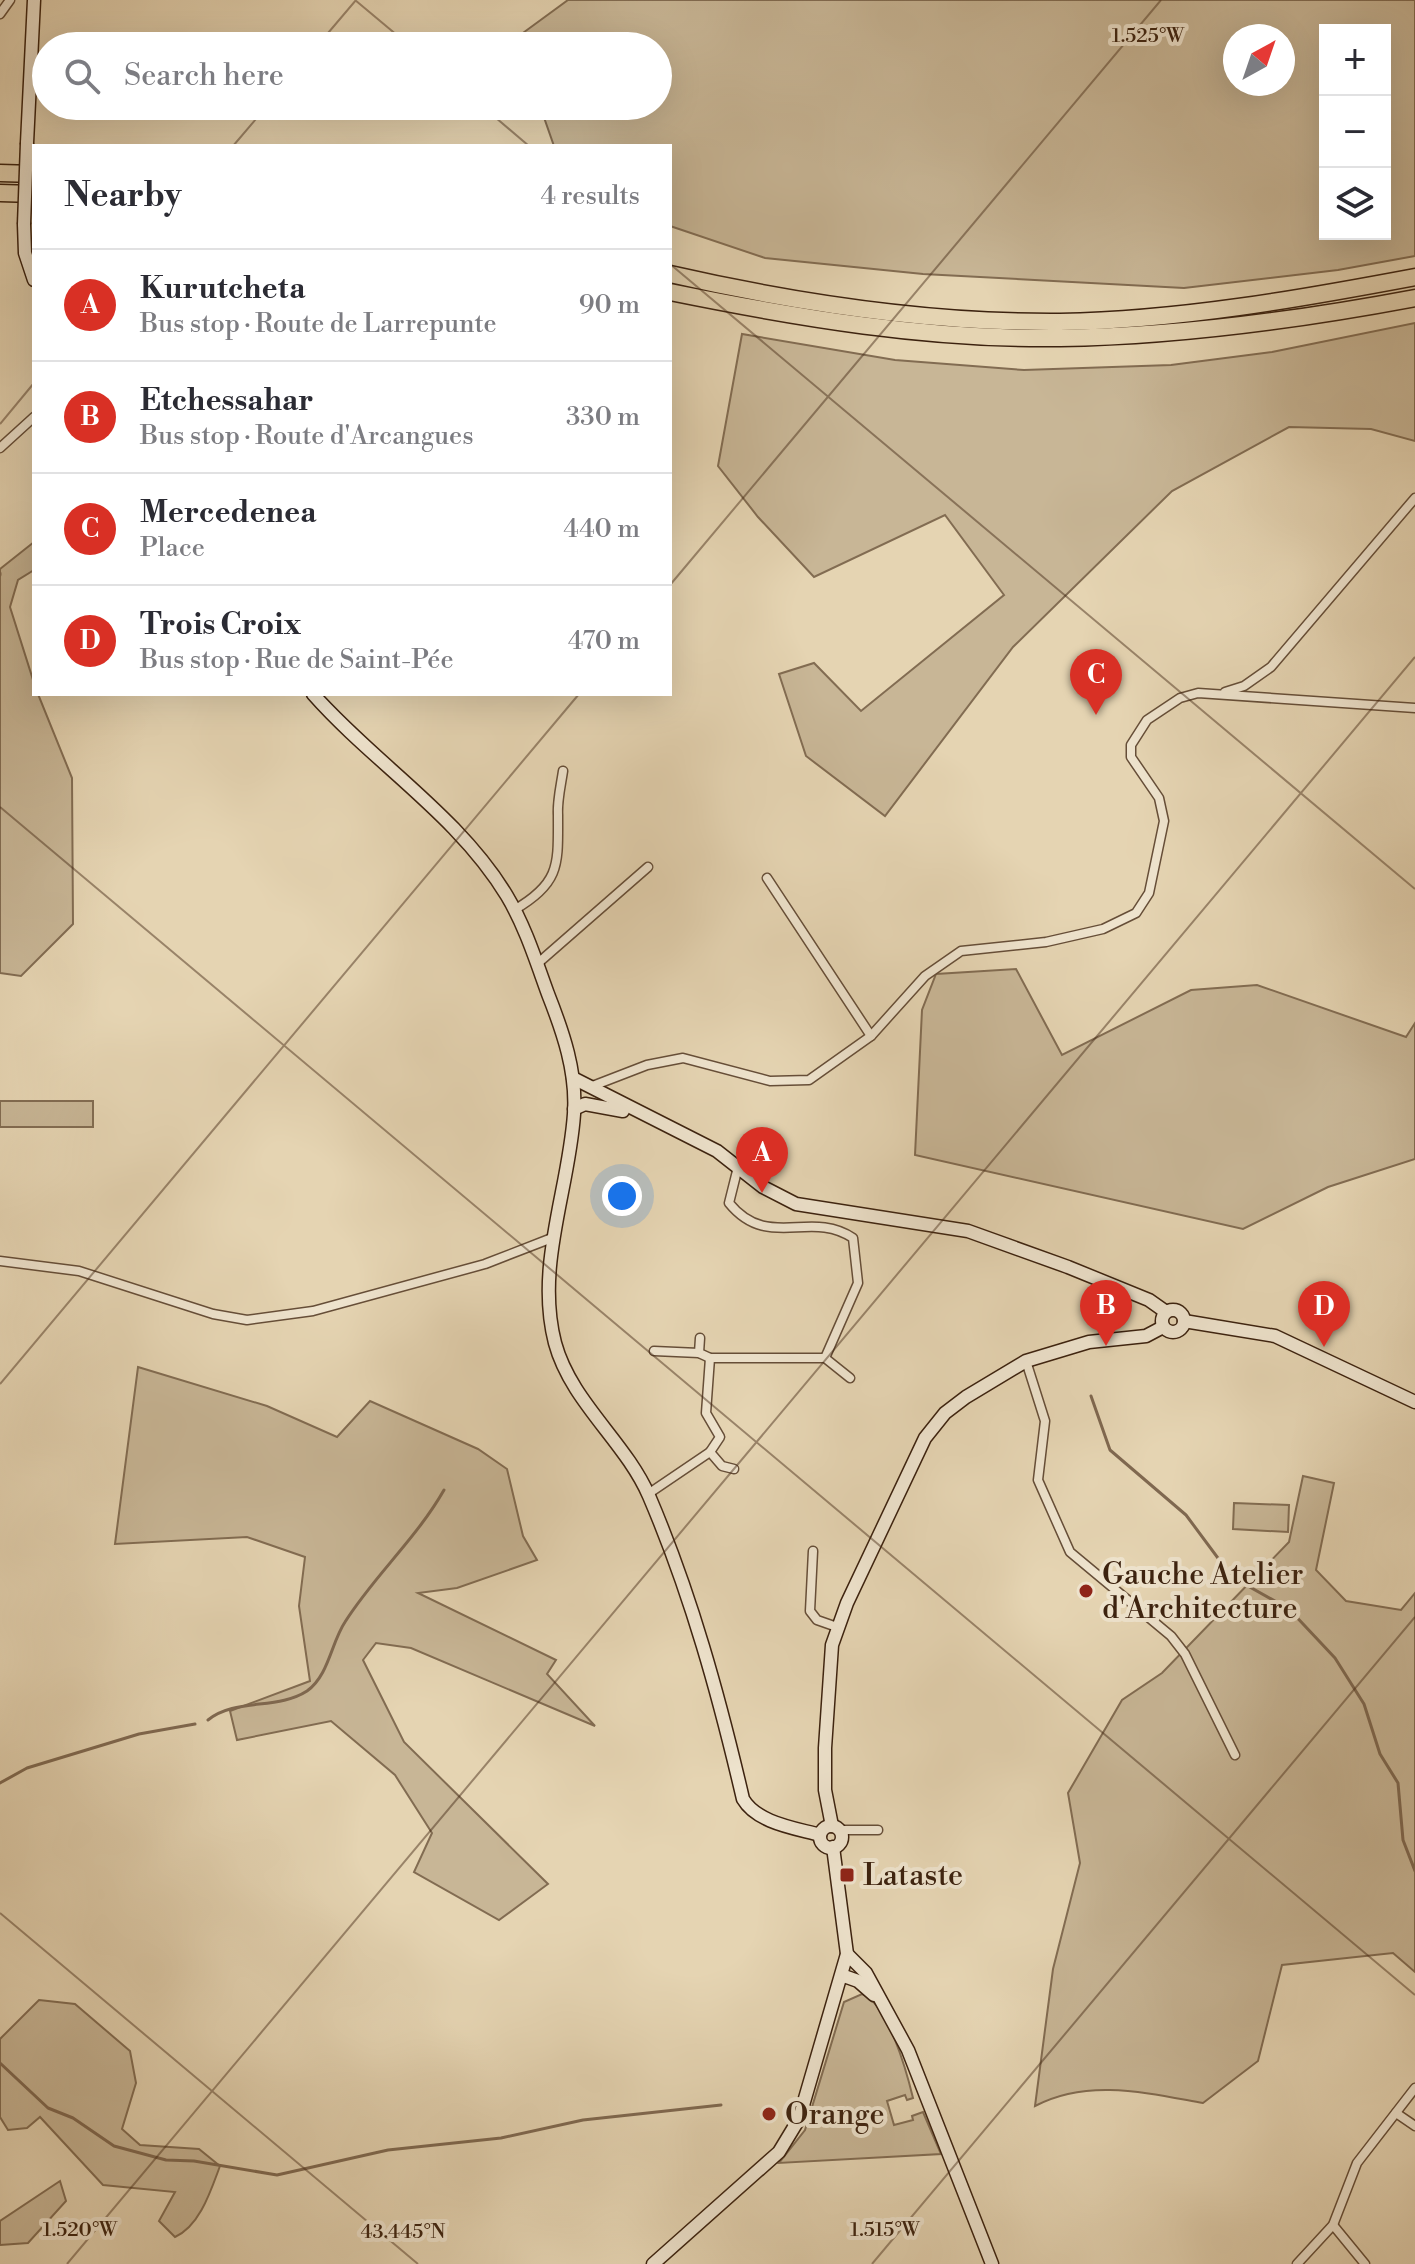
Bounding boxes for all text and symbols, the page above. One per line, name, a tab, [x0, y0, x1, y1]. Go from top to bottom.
text: 1.525°W	[1112, 24, 1185, 49]
north arrow	[1223, 24, 1295, 96]
map controls	[1319, 24, 1391, 240]
button: +	[1319, 24, 1391, 96]
search box	[32, 32, 672, 120]
icon: search	[60, 54, 104, 98]
text: Search here	[124, 57, 284, 95]
button: −	[1319, 96, 1391, 168]
button: layers	[1319, 168, 1391, 240]
text: Nearby	[64, 175, 182, 217]
text: 4 results	[541, 180, 640, 212]
text: Kurutcheta	[140, 270, 305, 308]
text: A	[81, 289, 99, 321]
text: 90 m	[579, 289, 640, 321]
text: Bus stop · Route de Larrepunte	[140, 308, 497, 340]
text: Etchessahar	[140, 382, 314, 420]
text: B	[80, 401, 100, 433]
text: 330 m	[566, 401, 640, 433]
text: Bus stop · Route d'Arcangues	[140, 420, 474, 452]
text: Mercedenea	[140, 494, 316, 532]
text: C	[81, 513, 99, 545]
text: 440 m	[563, 513, 640, 545]
text: Place	[140, 532, 205, 564]
text: Trois Croix	[140, 606, 301, 644]
text: D	[80, 625, 100, 657]
text: 470 m	[568, 625, 640, 657]
text: Bus stop · Rue de Saint-Pée	[140, 644, 454, 676]
pin: C	[1070, 649, 1122, 715]
pin: A	[736, 1127, 788, 1193]
your location	[602, 1176, 642, 1216]
pin: B	[1080, 1280, 1132, 1346]
pin: D	[1298, 1281, 1350, 1347]
place label: Gauche Atelier d'Architecture	[1102, 1556, 1304, 1628]
marker: Gauche Atelier d'Architecture	[1077, 1582, 1095, 1600]
place label: Lataste	[863, 1857, 963, 1895]
marker: Lataste	[838, 1866, 856, 1884]
place label: Orange	[785, 2096, 885, 2134]
marker: Orange	[760, 2105, 778, 2123]
text: 1.520°W	[43, 2218, 118, 2243]
text: 1.515°W	[850, 2218, 921, 2243]
text: 43.445°N	[361, 2220, 446, 2245]

